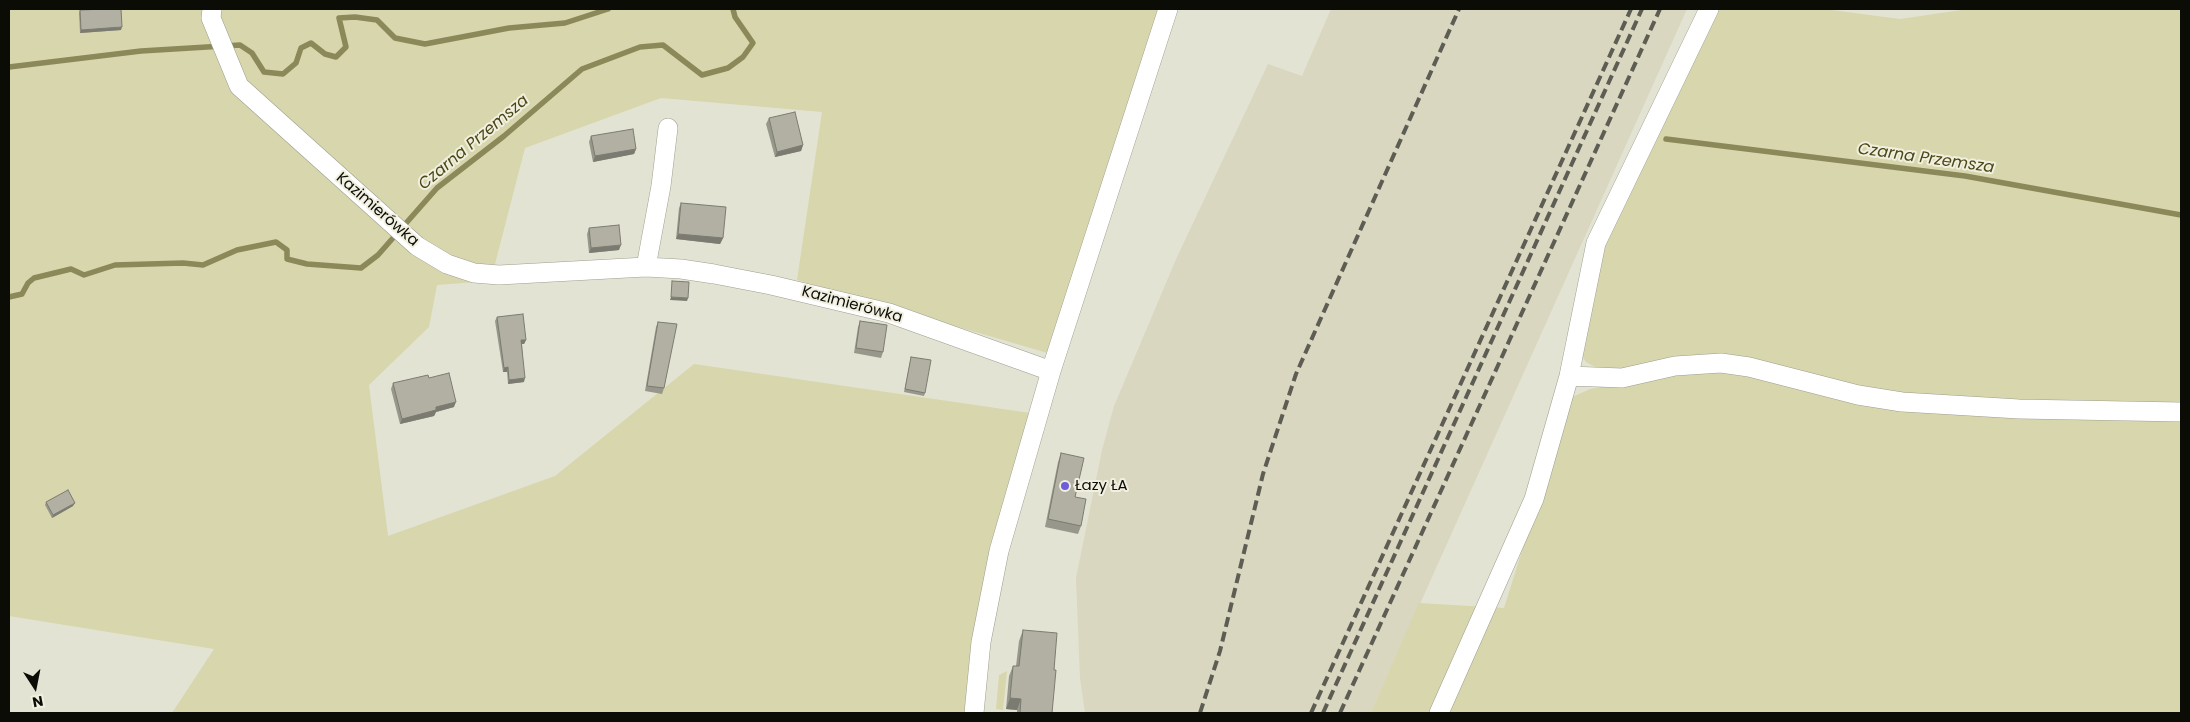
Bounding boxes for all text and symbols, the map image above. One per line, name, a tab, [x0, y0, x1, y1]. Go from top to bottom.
water label: Czarna Przemsza	[415, 91, 533, 195]
water label: Czarna Przemsza	[1857, 140, 1995, 178]
street label: Kazimierówka	[332, 169, 422, 251]
street label: Kazimierówka	[800, 283, 904, 327]
place label: Łazy ŁA	[1075, 477, 1128, 495]
marker: Łazy ŁA	[1059, 480, 1071, 492]
north arrow	[10, 662, 60, 712]
text: N	[31, 691, 45, 713]

